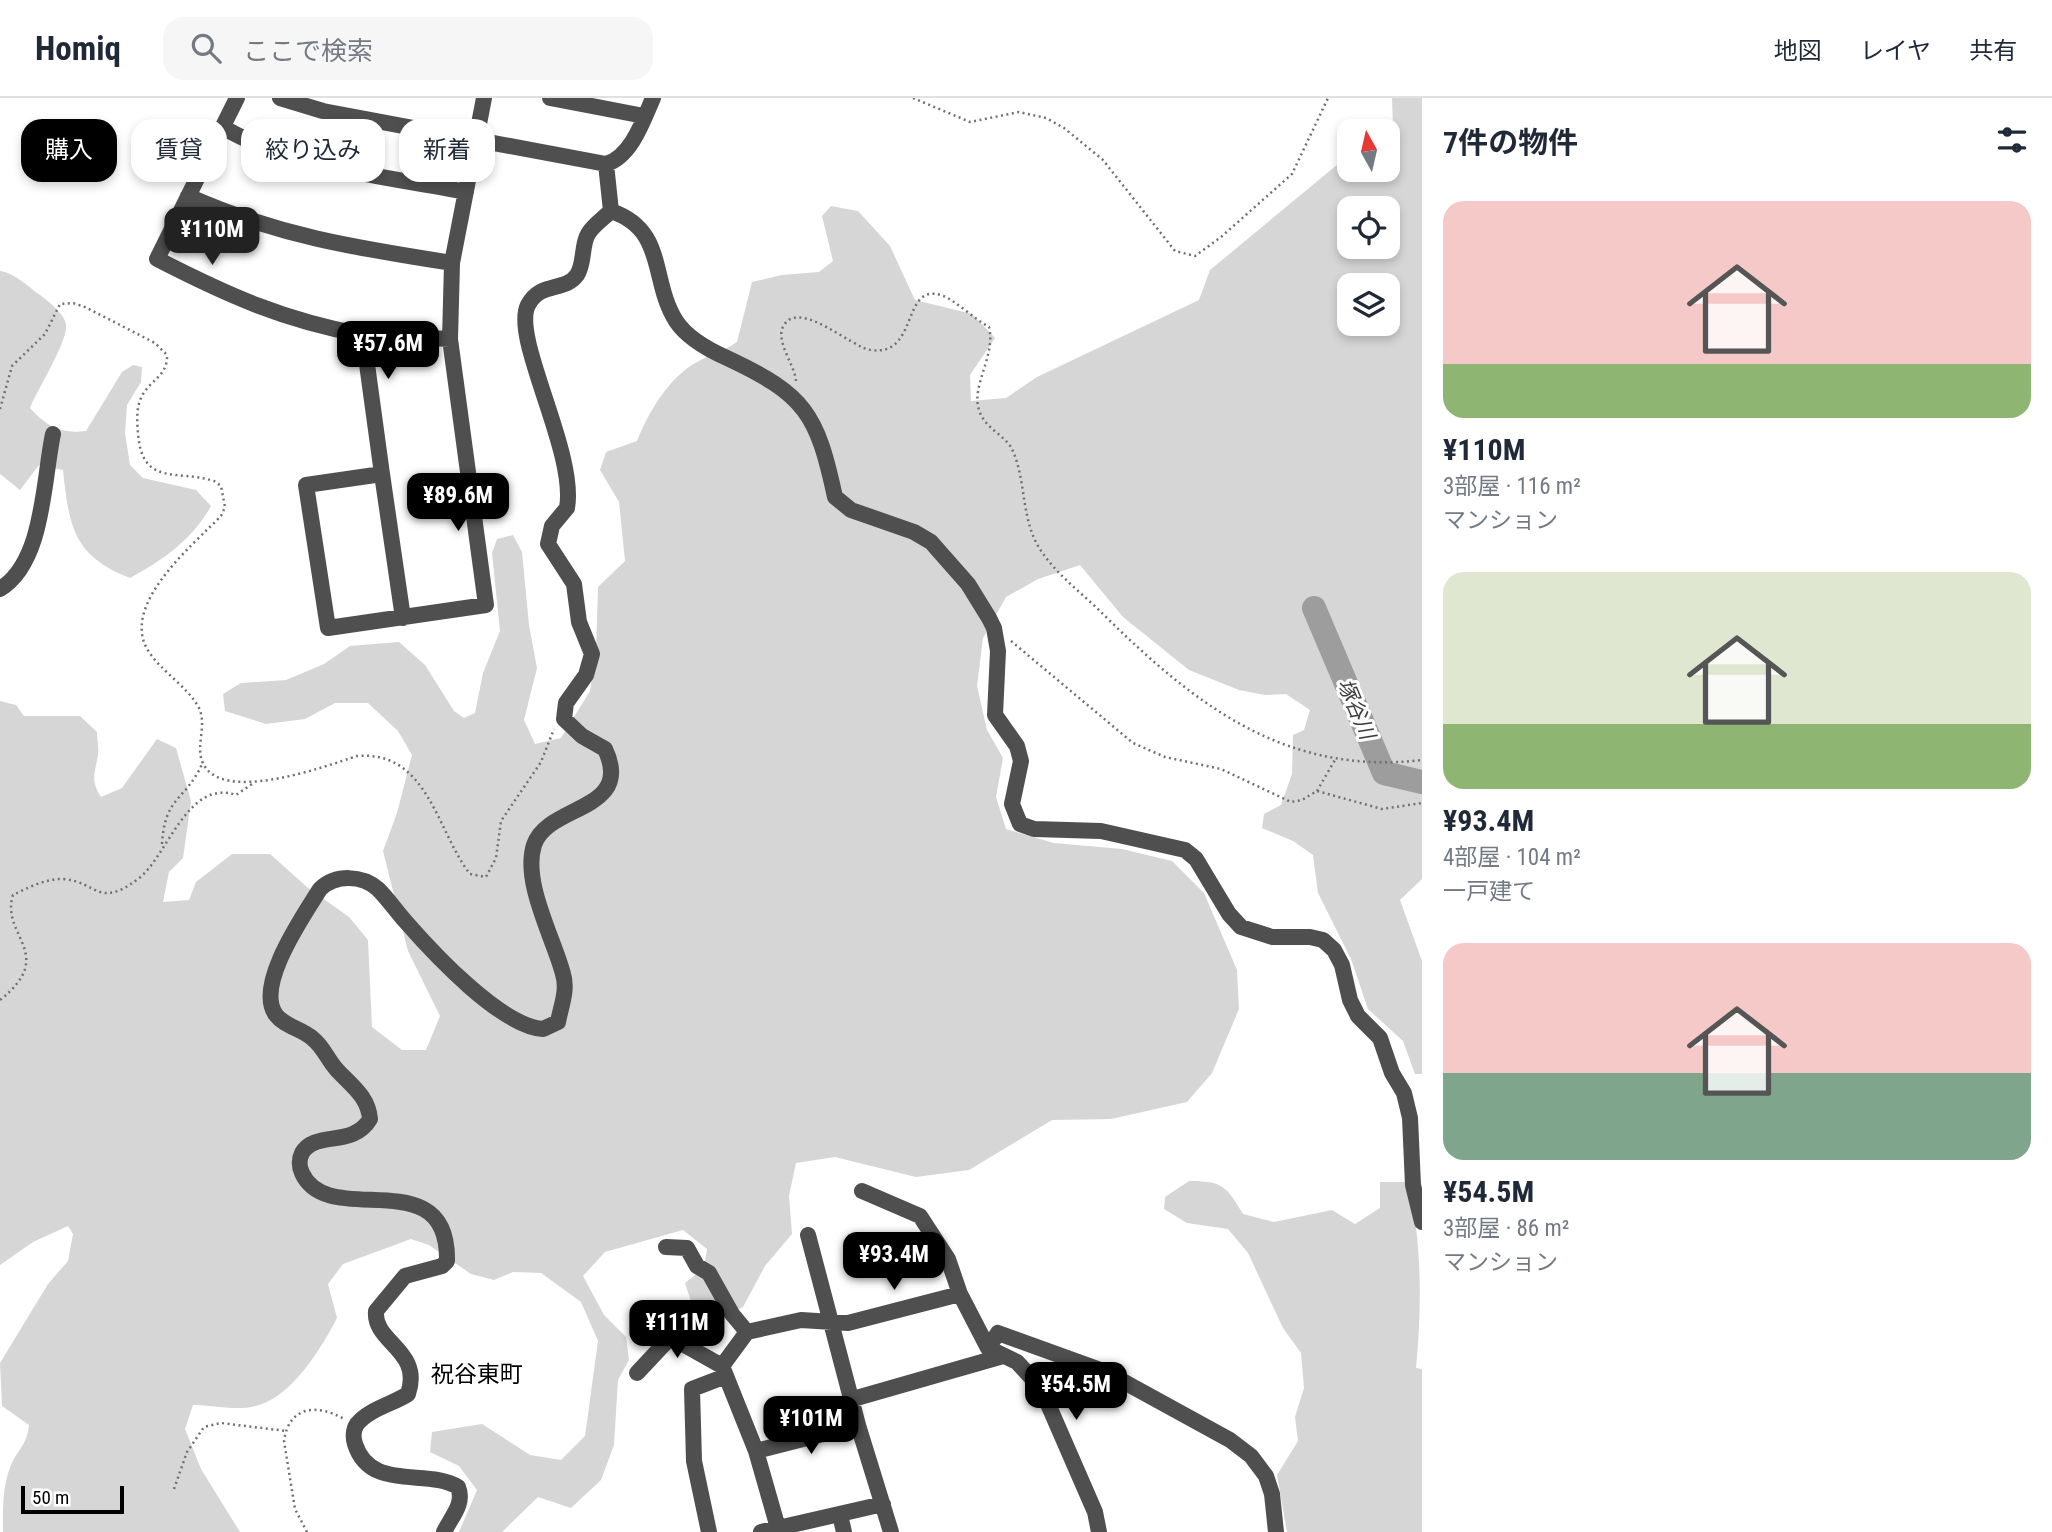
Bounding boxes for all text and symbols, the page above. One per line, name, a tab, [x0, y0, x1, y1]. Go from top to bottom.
search box	[163, 17, 653, 80]
text: Homiq	[35, 29, 121, 68]
icon: search	[187, 29, 225, 67]
text: ここで検索	[243, 36, 373, 66]
text: 地図	[1774, 37, 1822, 65]
text: レイヤ	[1860, 37, 1931, 65]
text: 共有	[1969, 37, 2017, 65]
chip: 購入	[21, 119, 117, 182]
chip: 賃貸	[131, 119, 227, 182]
chip: 絞り込み	[241, 119, 385, 182]
chip: 新着	[399, 119, 495, 182]
north arrow	[1337, 119, 1400, 182]
map controls	[1337, 119, 1400, 336]
icon: filters	[1993, 121, 2031, 159]
text: 7件の物件	[1443, 125, 1578, 160]
button: locate	[1337, 196, 1400, 259]
pin: ¥110M	[163, 208, 261, 267]
text: ¥110M	[180, 216, 244, 243]
icon: home	[1674, 246, 1800, 372]
button: layers	[1337, 273, 1400, 336]
pin: ¥57.6M	[331, 322, 445, 381]
text: ¥57.6M	[353, 330, 423, 357]
text: ¥110M	[1443, 432, 1526, 467]
text: 3部屋 · 116 m²	[1443, 473, 1581, 500]
pin: ¥89.6M	[401, 474, 515, 533]
text: ¥89.6M	[423, 482, 493, 509]
text: マンション	[1443, 507, 1558, 534]
icon: home	[1674, 617, 1800, 743]
water label: 塚谷川	[1333, 675, 1380, 745]
text: ¥93.4M	[1443, 803, 1534, 838]
text: 4部屋 · 104 m²	[1443, 844, 1581, 871]
text: 一戸建て	[1443, 878, 1535, 905]
icon: home	[1674, 988, 1800, 1114]
text: ¥54.5M	[1443, 1174, 1534, 1209]
text: 3部屋 · 86 m²	[1443, 1215, 1569, 1242]
pin: ¥93.4M	[837, 1232, 951, 1292]
text: ¥93.4M	[859, 1241, 929, 1268]
text: マンション	[1443, 1249, 1558, 1276]
pin: ¥111M	[628, 1300, 726, 1360]
text: ¥111M	[645, 1309, 709, 1336]
district label: 祝谷東町	[431, 1361, 523, 1388]
pin: ¥54.5M	[1019, 1362, 1133, 1422]
text: ¥54.5M	[1041, 1371, 1111, 1398]
pin: ¥101M	[762, 1396, 860, 1456]
text: ¥101M	[779, 1405, 843, 1432]
scale bar	[21, 1483, 124, 1515]
text: 50 m	[32, 1486, 69, 1509]

